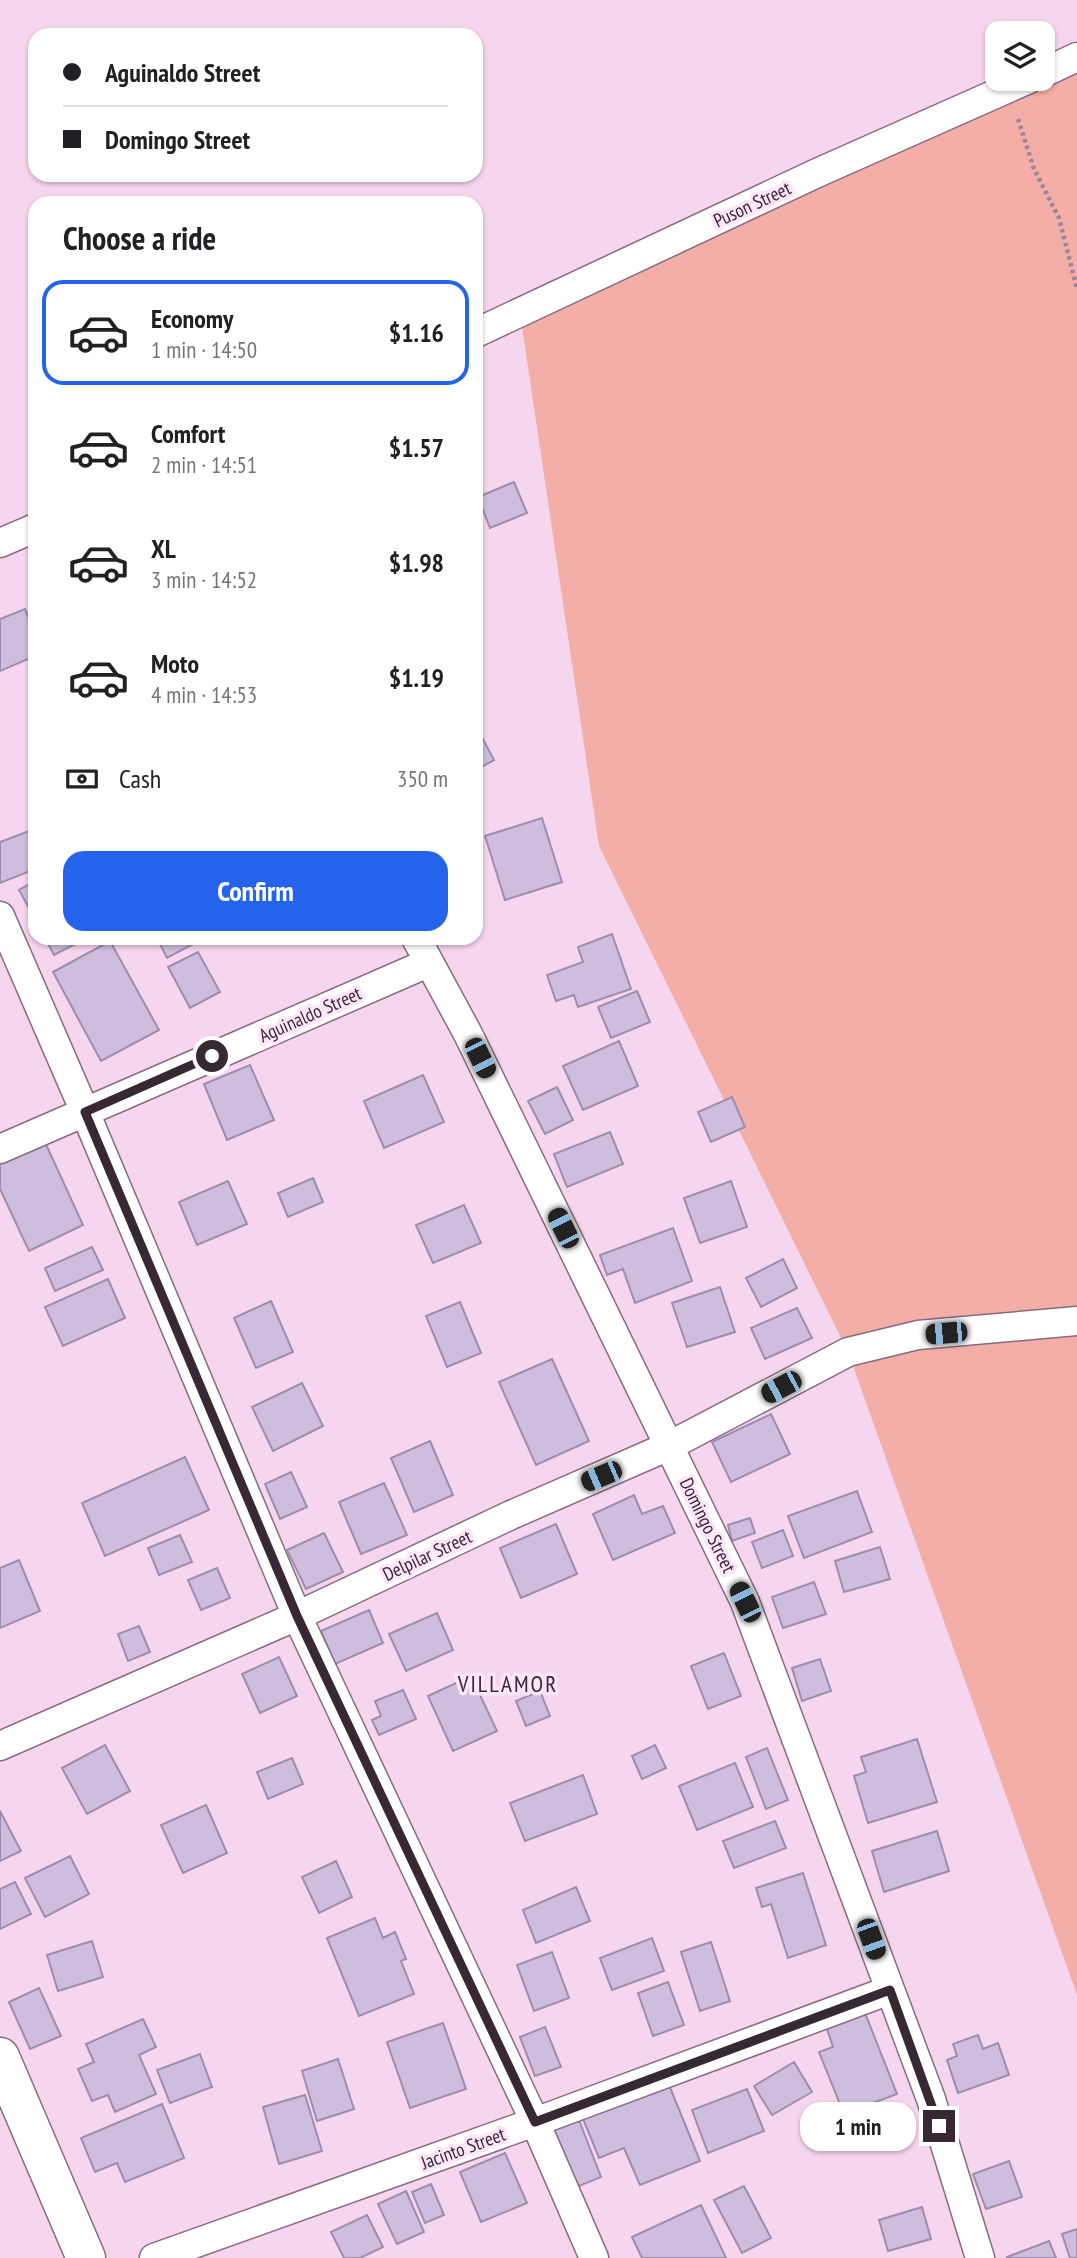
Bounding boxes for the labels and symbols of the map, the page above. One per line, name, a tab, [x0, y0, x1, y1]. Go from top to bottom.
street label: Puson Street	[709, 175, 795, 232]
street label: Aguinaldo Street	[255, 980, 366, 1047]
car	[462, 1035, 499, 1081]
route start	[196, 1040, 228, 1072]
car	[545, 1205, 582, 1251]
car	[925, 1321, 968, 1345]
car	[758, 1368, 805, 1406]
car	[578, 1458, 625, 1494]
street label: Domingo Street	[675, 1474, 742, 1577]
street label: Delpilar Street	[379, 1524, 476, 1586]
car	[727, 1579, 764, 1625]
district label: VILLAMOR	[457, 1669, 558, 1698]
car	[854, 1916, 889, 1962]
callout: 1 min	[799, 2102, 914, 2150]
route end	[923, 2110, 955, 2142]
street label: Jacinto Street	[417, 2121, 509, 2175]

